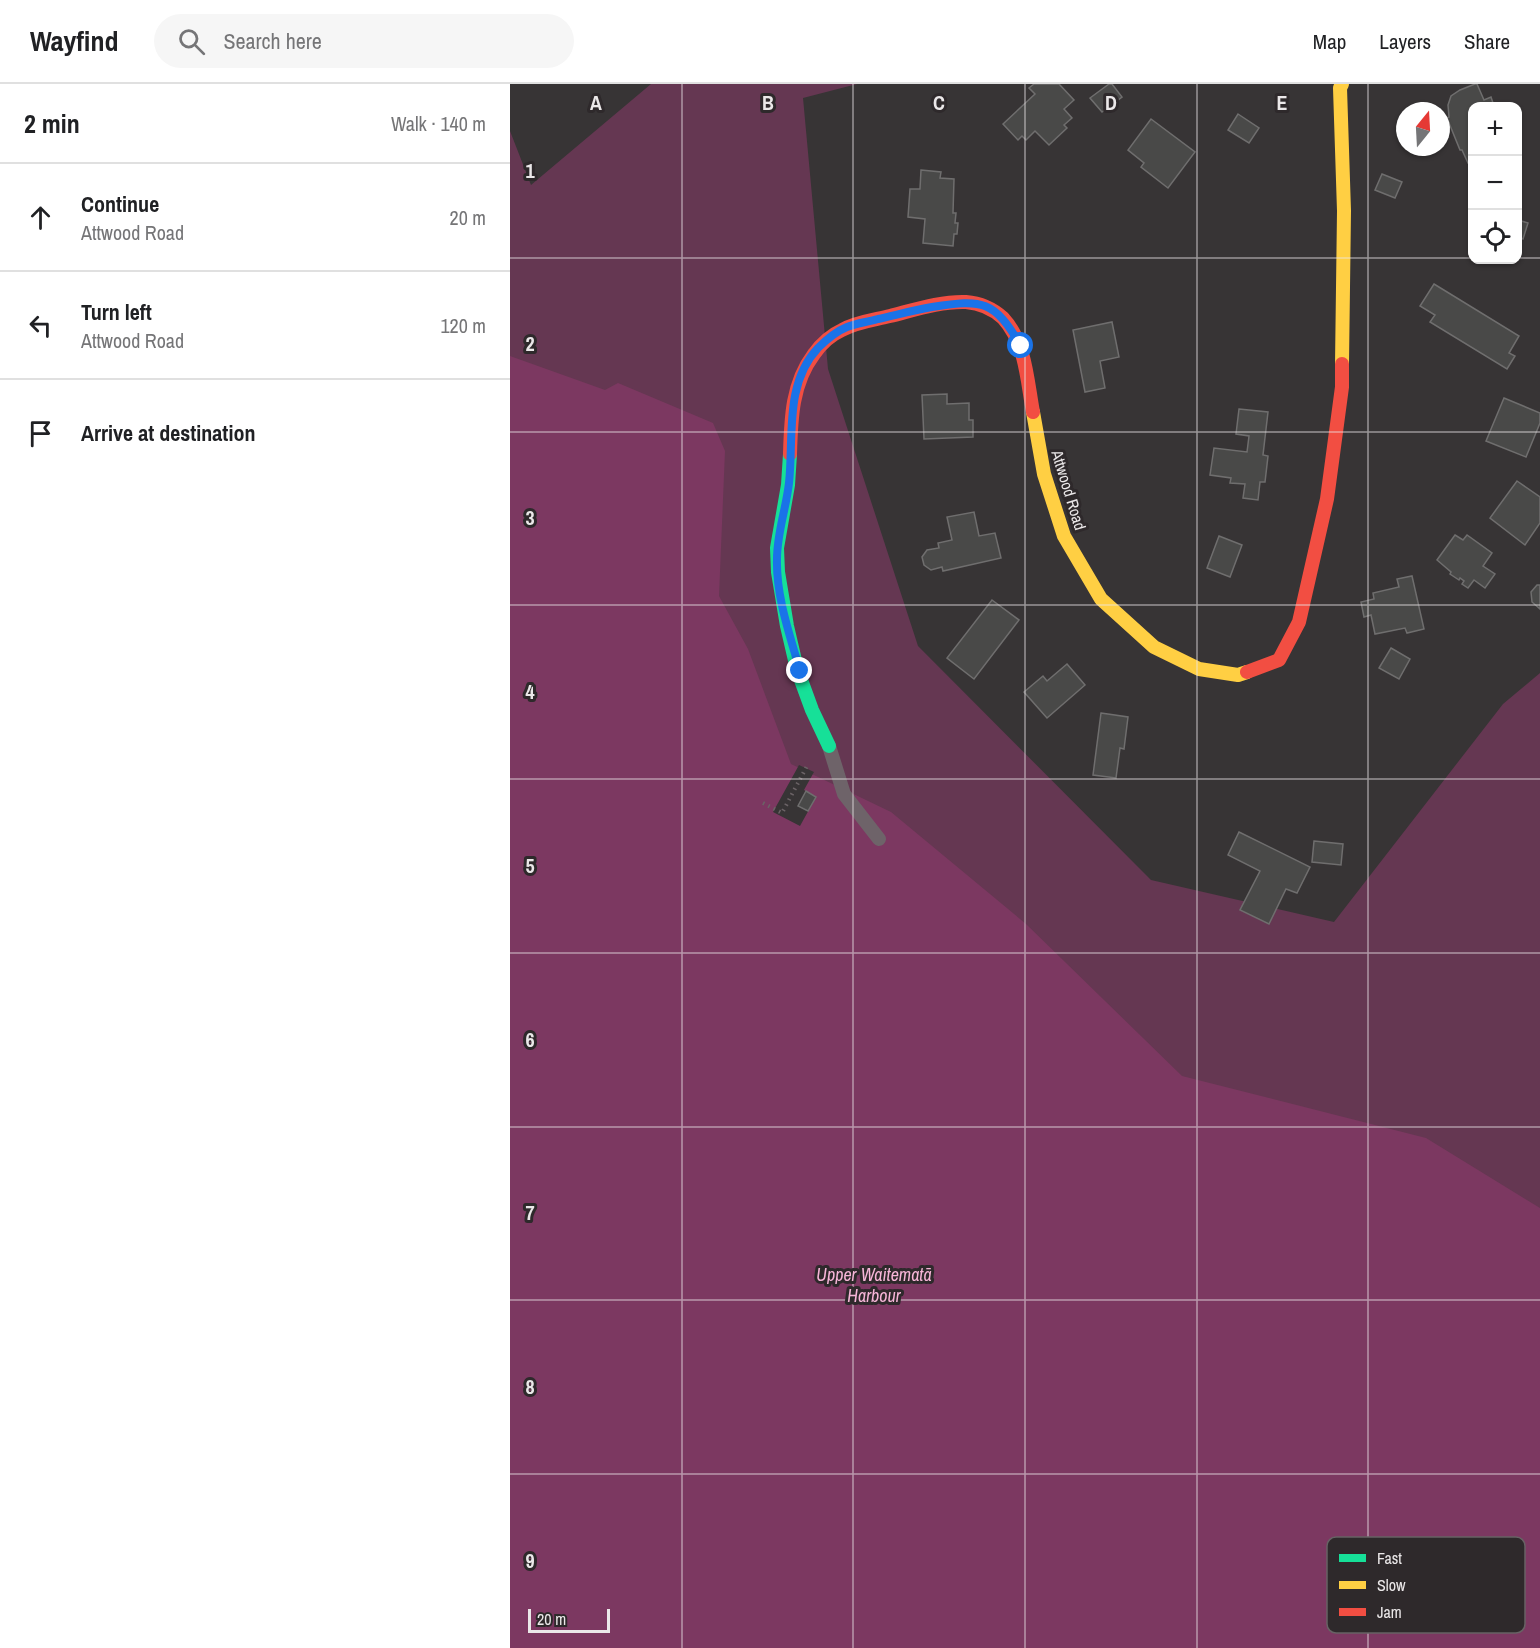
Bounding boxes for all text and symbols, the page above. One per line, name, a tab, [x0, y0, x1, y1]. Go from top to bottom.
search box	[154, 14, 574, 68]
text: Wayfind	[30, 22, 118, 60]
icon: search	[175, 25, 208, 58]
text: Search here	[223, 26, 322, 56]
text: Map	[1313, 27, 1346, 56]
text: Layers	[1379, 27, 1431, 56]
text: Share	[1464, 27, 1510, 56]
text: A	[590, 89, 602, 116]
text: B	[762, 89, 774, 116]
text: C	[933, 89, 945, 116]
text: D	[1105, 89, 1117, 116]
text: E	[1277, 89, 1288, 116]
north arrow	[1396, 102, 1450, 156]
map controls	[1468, 102, 1522, 264]
button: +	[1468, 102, 1522, 156]
text: 2 min	[24, 106, 80, 141]
text: Walk · 140 m	[391, 110, 486, 137]
button: −	[1468, 156, 1522, 210]
text: 1	[525, 157, 535, 184]
text: Continue	[81, 189, 159, 219]
icon: ahead	[24, 201, 57, 234]
text: 20 m	[450, 204, 486, 231]
button: locate	[1468, 210, 1522, 264]
text: Attwood Road	[81, 219, 184, 246]
text: Turn left	[81, 297, 152, 327]
icon: left	[24, 309, 57, 342]
text: 120 m	[440, 312, 486, 339]
text: Attwood Road	[81, 327, 184, 354]
text: 2	[525, 330, 535, 357]
route start	[1007, 332, 1033, 358]
icon: arrive	[24, 417, 57, 450]
text: Arrive at destination	[81, 418, 255, 448]
street label: Attwood Road	[1046, 446, 1092, 533]
text: 3	[525, 504, 535, 531]
route end	[786, 657, 812, 683]
text: 4	[525, 678, 535, 705]
text: 5	[525, 852, 535, 879]
text: 6	[525, 1026, 535, 1053]
text: 7	[525, 1199, 535, 1226]
water label: Upper Waitematā Harbour	[816, 1262, 932, 1308]
text: 8	[525, 1373, 535, 1400]
legend	[1327, 1537, 1525, 1633]
text: 9	[525, 1547, 535, 1574]
text: Fast	[1377, 1547, 1402, 1569]
text: Slow	[1377, 1574, 1406, 1596]
text: Jam	[1377, 1601, 1402, 1623]
scale bar	[528, 1606, 610, 1634]
text: 20 m	[537, 1608, 566, 1630]

